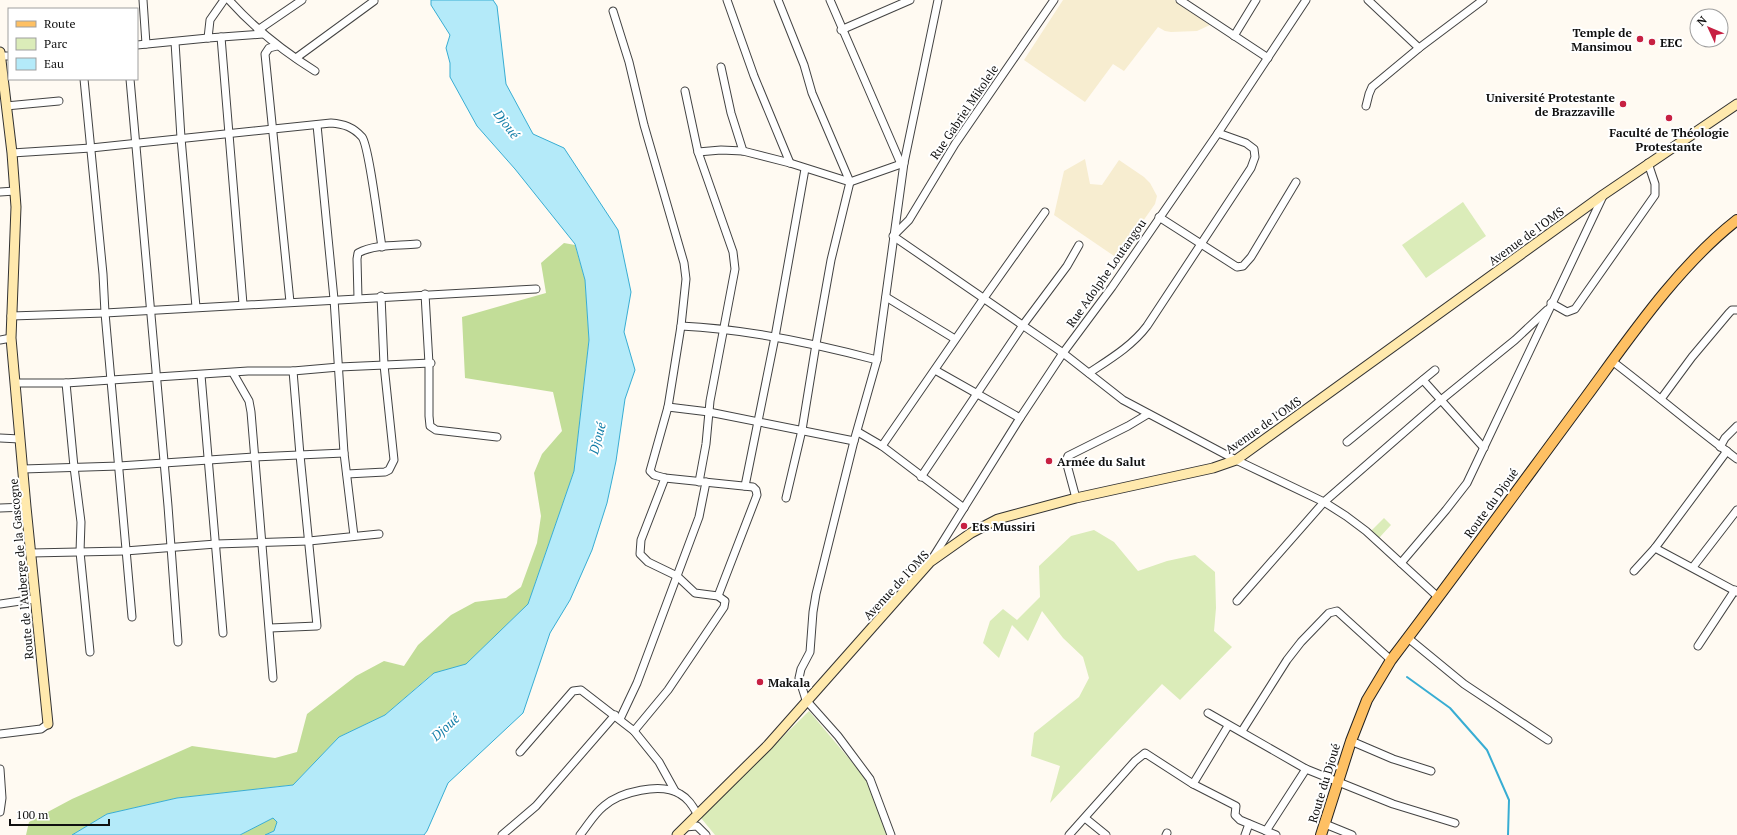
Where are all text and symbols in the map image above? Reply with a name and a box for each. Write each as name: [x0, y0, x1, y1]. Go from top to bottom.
legend: [8, 8, 138, 80]
north arrow: [1689, 8, 1729, 48]
text: N: [1694, 13, 1710, 29]
text: Route: [44, 16, 75, 31]
place label: Temple de Mansimou: [1571, 25, 1633, 54]
marker: Temple de Mansimou: [1635, 34, 1645, 44]
place label: EEC: [1660, 35, 1682, 50]
text: Parc: [44, 36, 68, 51]
marker: EEC: [1647, 37, 1657, 47]
text: Eau: [44, 56, 64, 71]
street label: Rue Gabriel Mikolele: [927, 62, 1001, 162]
place label: Université Protestante de Brazzaville: [1486, 90, 1616, 119]
marker: Université Protestante de Brazzaville: [1618, 99, 1628, 109]
water label: Djoué: [489, 105, 525, 143]
marker: Faculté de Théologie Protestante: [1664, 113, 1674, 123]
place label: Faculté de Théologie Protestante: [1609, 125, 1729, 154]
street label: Avenue de l'OMS: [1485, 204, 1567, 268]
street label: Rue Adolphe Loutangou: [1063, 216, 1149, 330]
street label: Avenue de l'OMS: [1222, 393, 1304, 457]
water label: Djoué: [584, 419, 610, 457]
place label: Armée du Salut: [1057, 454, 1146, 469]
marker: Armée du Salut: [1044, 456, 1054, 466]
street label: Route du Djoué: [1461, 465, 1521, 541]
street label: Route de l'Auberge de la Gascogne: [6, 478, 36, 660]
place label: Ets Mussiri: [972, 519, 1035, 534]
marker: Ets Mussiri: [959, 521, 969, 531]
street label: Avenue de l'OMS: [860, 547, 932, 623]
place label: Makala: [768, 675, 811, 690]
marker: Makala: [755, 677, 765, 687]
water label: Djoué: [426, 709, 464, 745]
street label: Route du Djoué: [1305, 741, 1343, 825]
scale bar: [10, 801, 109, 827]
text: 100 m: [16, 807, 49, 822]

